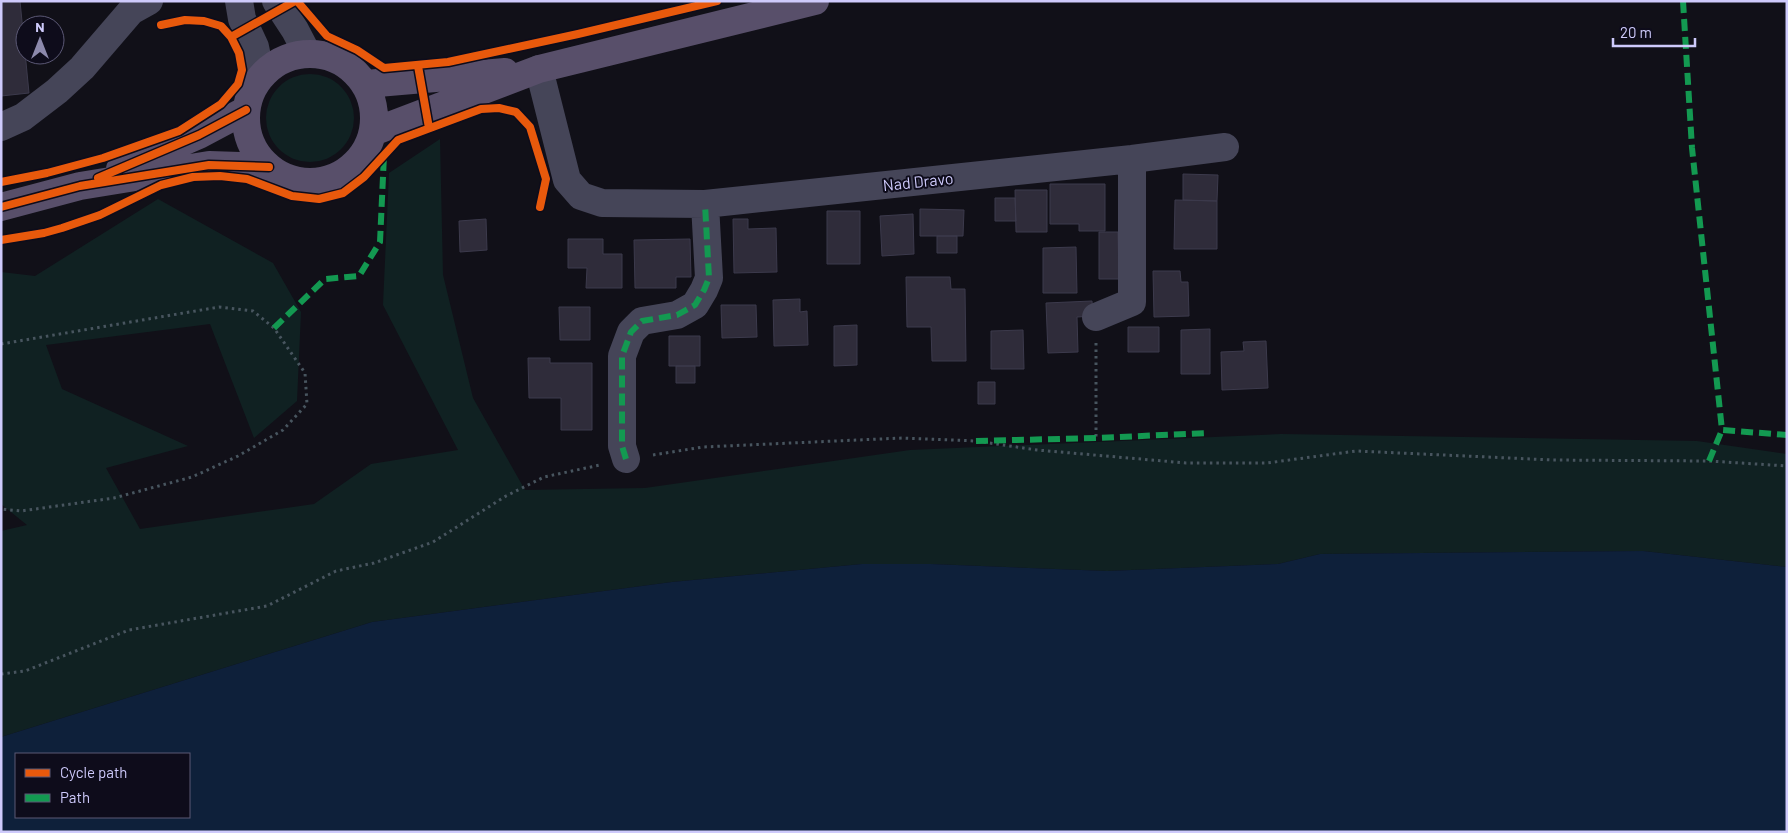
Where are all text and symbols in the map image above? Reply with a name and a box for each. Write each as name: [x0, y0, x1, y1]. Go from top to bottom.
north arrow: [15, 15, 65, 65]
scale bar: [1613, 15, 1696, 47]
text: N: [35, 18, 45, 35]
text: 20 m: [1620, 23, 1652, 41]
street label: Nad Dravo: [882, 168, 954, 194]
legend: [15, 753, 190, 818]
text: Cycle path: [60, 763, 127, 781]
text: Path: [60, 788, 90, 806]

